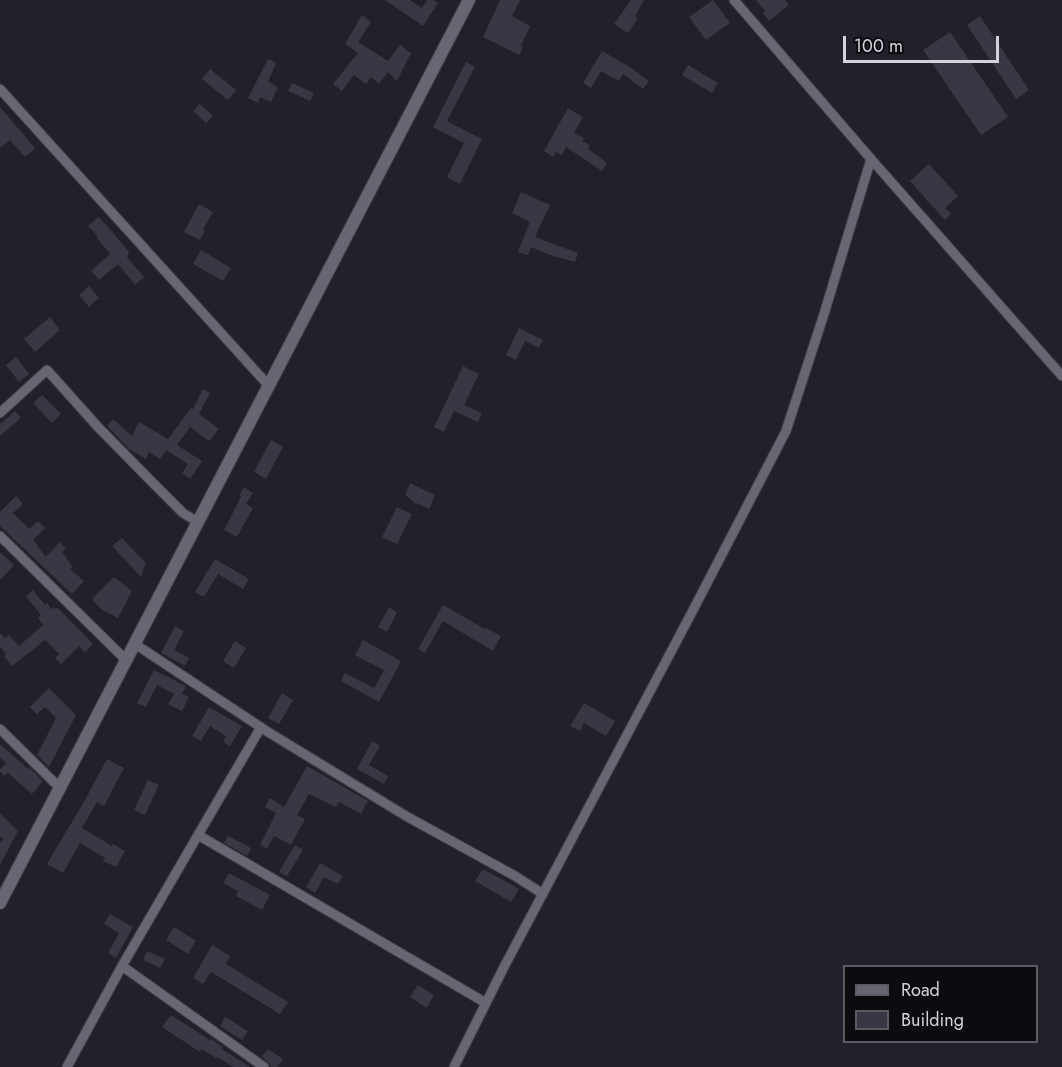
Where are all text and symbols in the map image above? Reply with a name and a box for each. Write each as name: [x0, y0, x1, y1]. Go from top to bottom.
scale bar: [846, 24, 1002, 62]
text: 100 m: [854, 33, 903, 59]
legend: [843, 965, 1038, 1043]
text: Road: [901, 977, 940, 1003]
text: Building: [901, 1007, 964, 1033]

